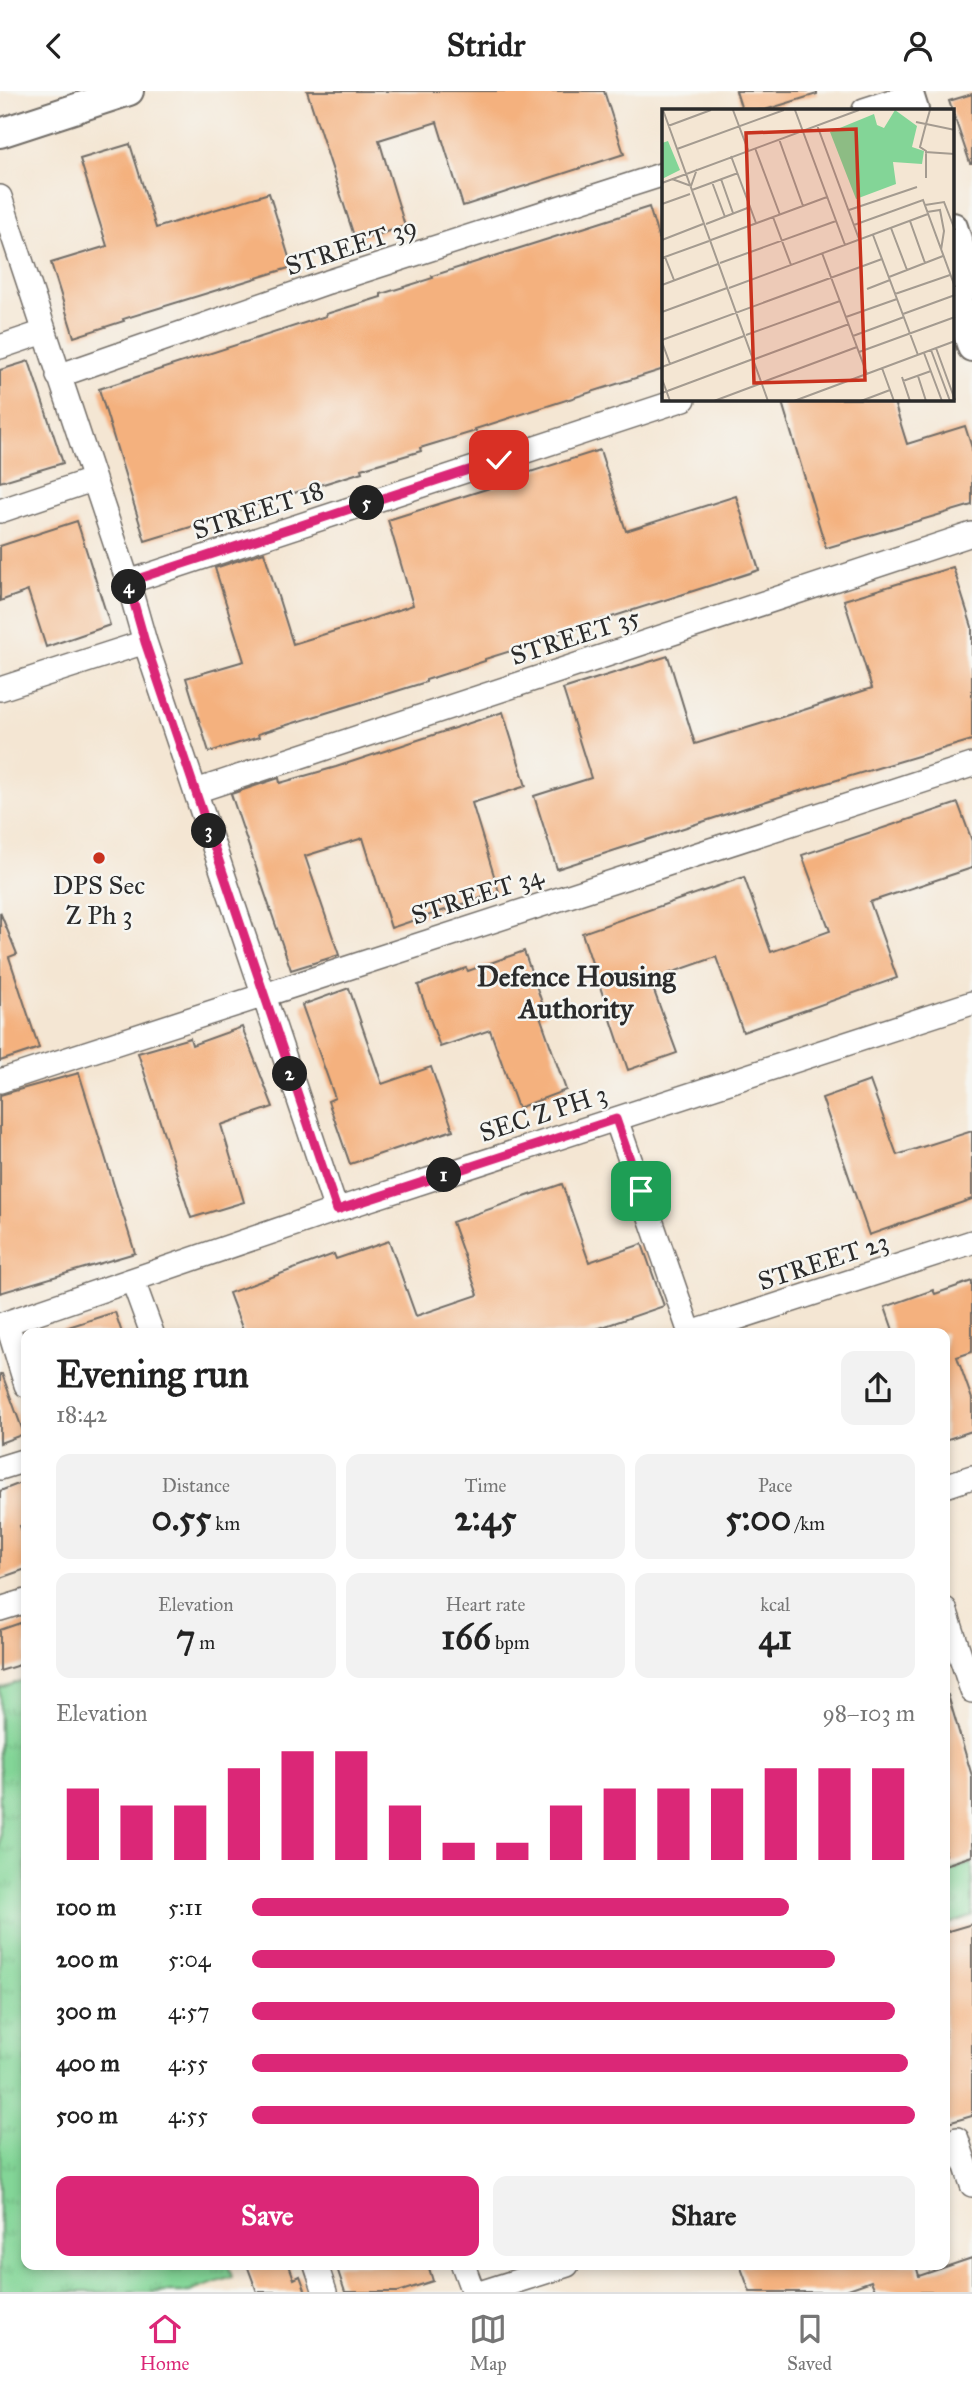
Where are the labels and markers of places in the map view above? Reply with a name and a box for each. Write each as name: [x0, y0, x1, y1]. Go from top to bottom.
pin: [469, 430, 529, 490]
pin: 5: [350, 485, 384, 521]
pin: 4: [111, 569, 146, 605]
pin: 3: [192, 813, 227, 849]
marker: DPS Sec Z Ph 3: [91, 850, 107, 866]
place label: DPS Sec Z Ph 3: [53, 869, 145, 931]
pin: 2: [272, 1056, 308, 1091]
pin: 1: [426, 1157, 462, 1193]
pin: [611, 1161, 671, 1221]

